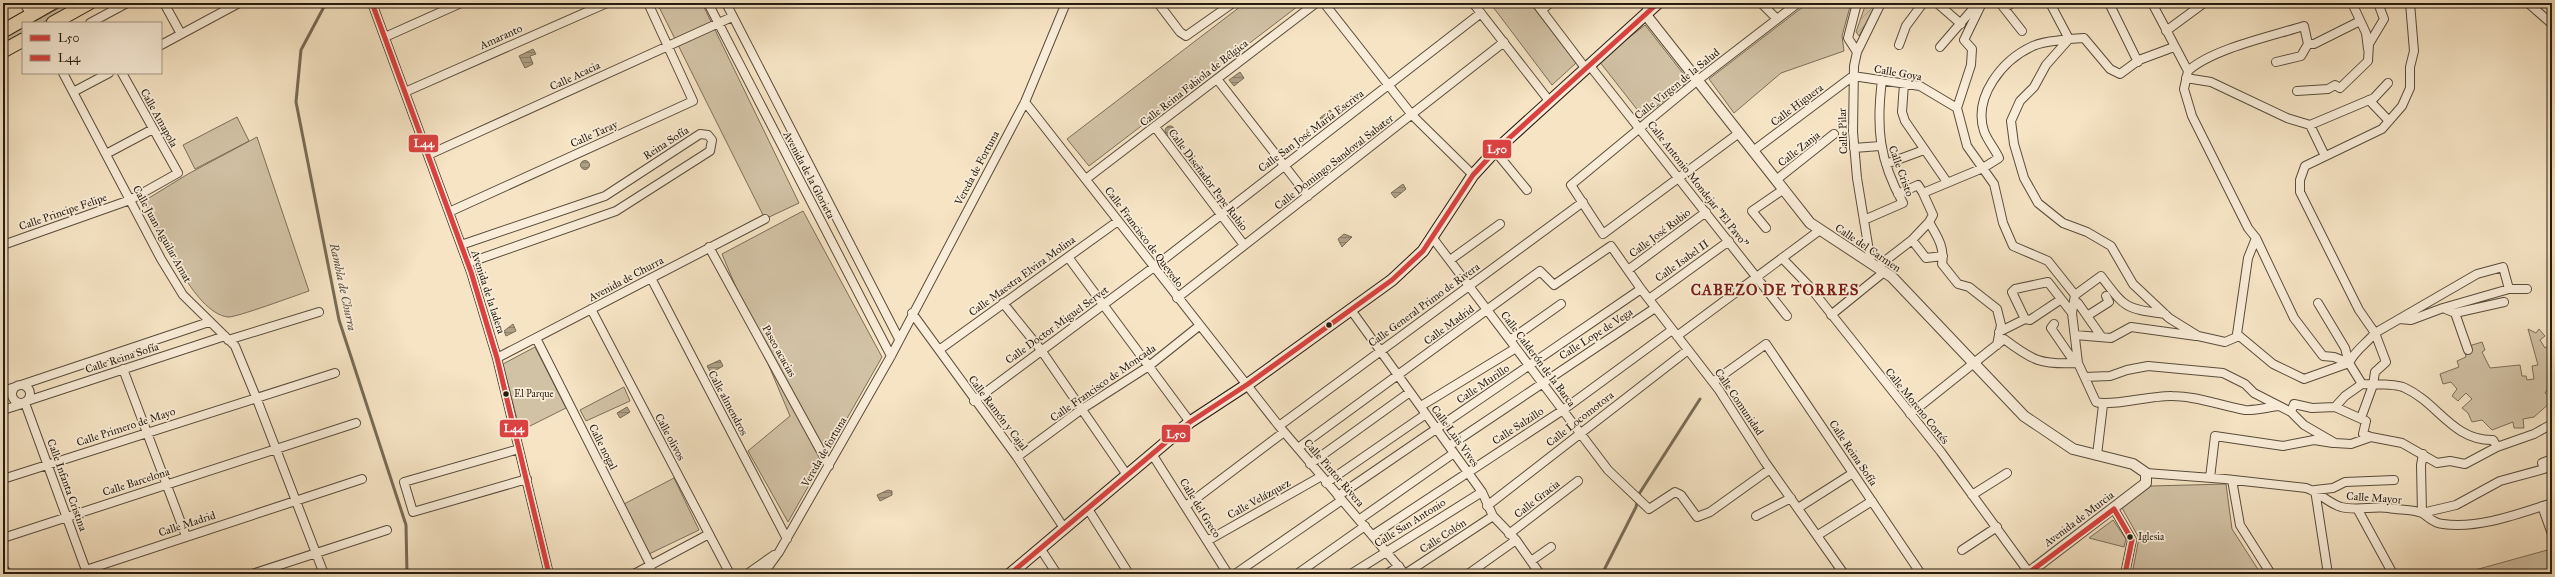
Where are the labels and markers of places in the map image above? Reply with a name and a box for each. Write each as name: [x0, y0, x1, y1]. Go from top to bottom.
unlabelled marker: [1324, 320, 1334, 330]
place label: El Parque: [514, 388, 554, 401]
marker: El Parque: [501, 389, 511, 399]
place label: Iglesia: [2138, 531, 2165, 543]
marker: Iglesia: [2125, 532, 2135, 542]

